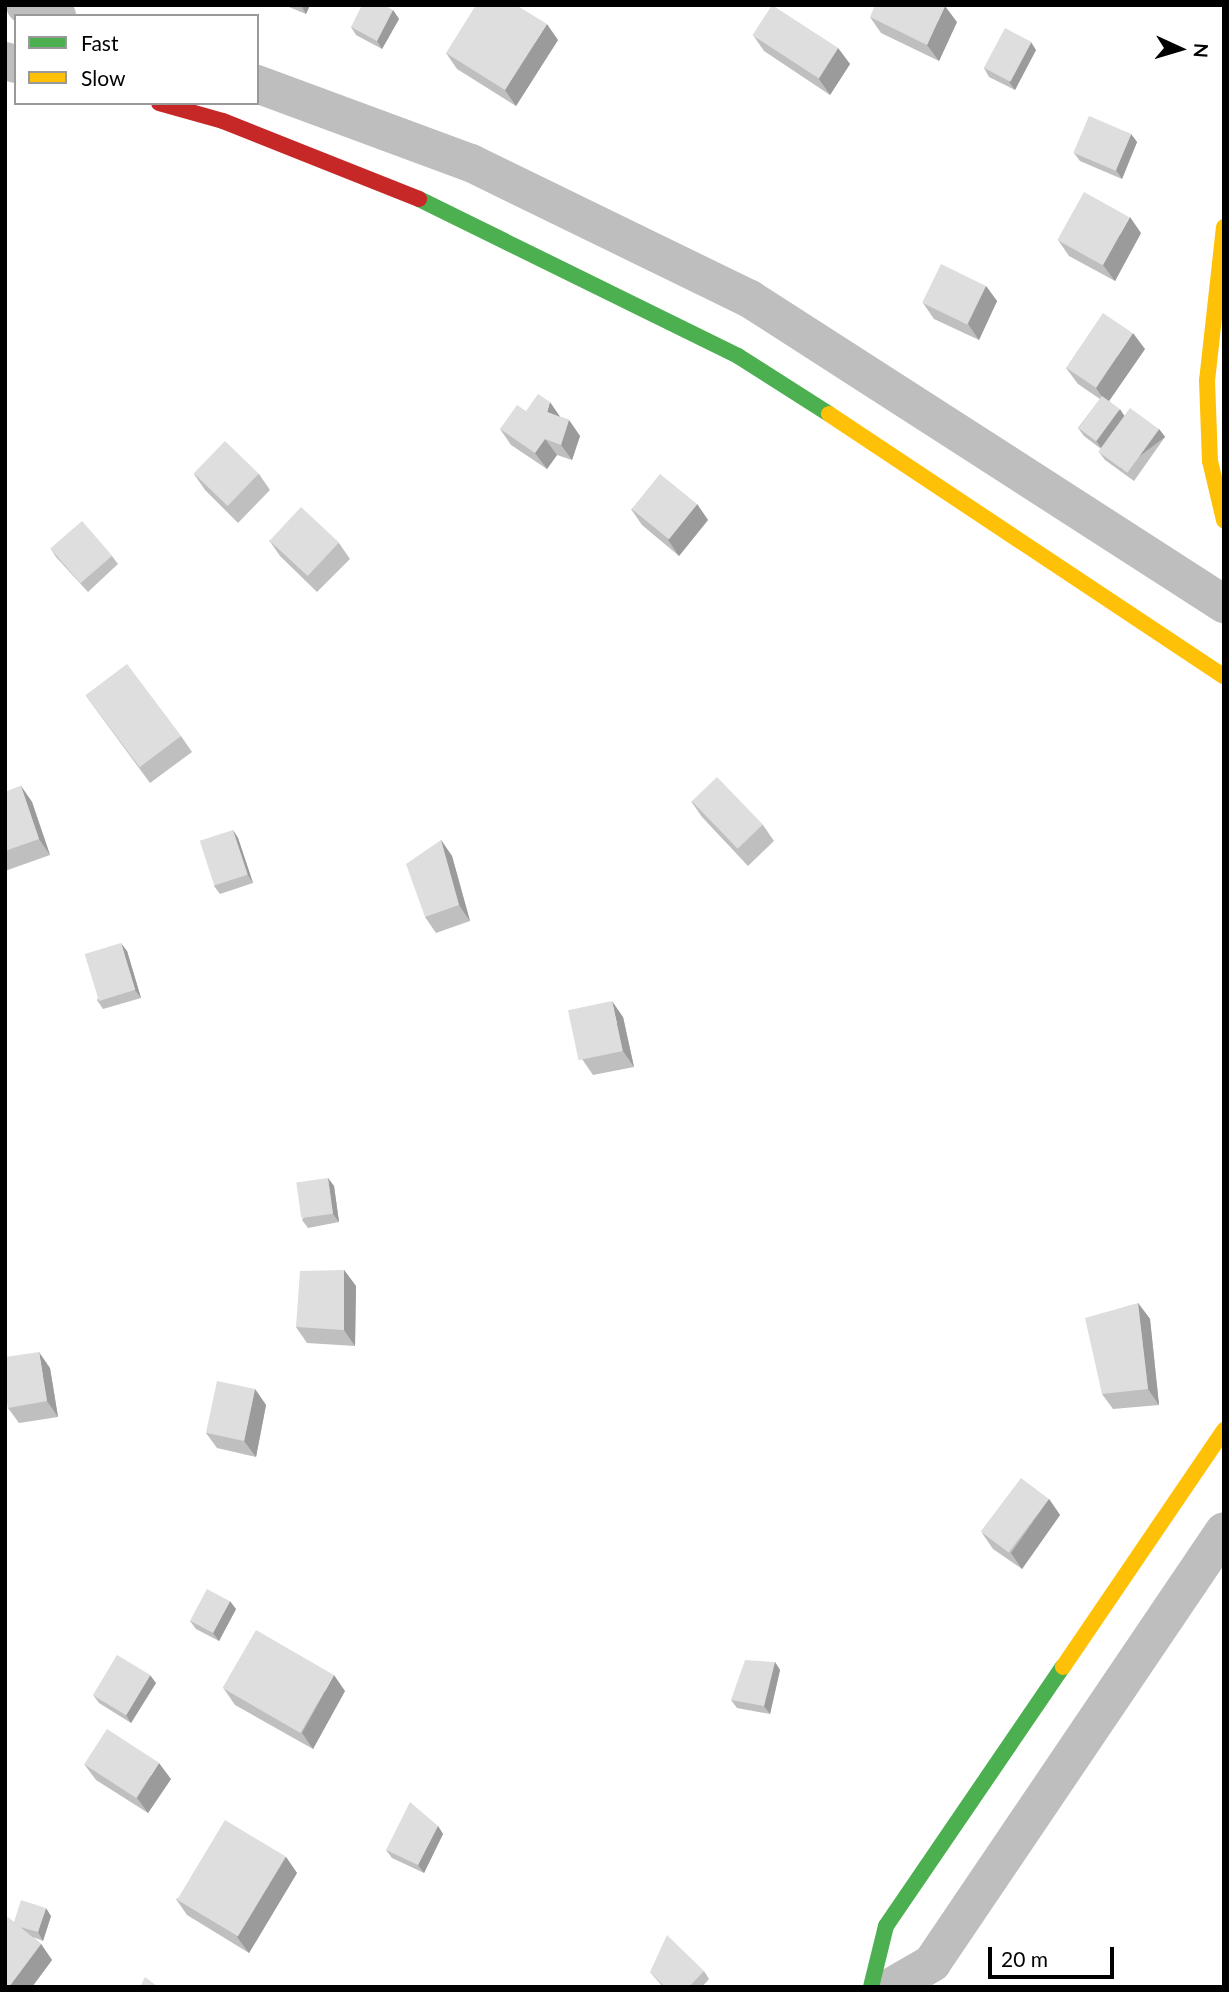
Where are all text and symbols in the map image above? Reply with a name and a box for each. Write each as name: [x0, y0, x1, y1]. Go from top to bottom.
legend: [14, 14, 259, 105]
north arrow: [1145, 14, 1215, 84]
text: Fast: [81, 30, 118, 55]
text: N: [1189, 42, 1213, 59]
text: Slow: [81, 65, 125, 90]
scale bar: [991, 1932, 1117, 1976]
text: 20 m: [1001, 1946, 1048, 1971]

